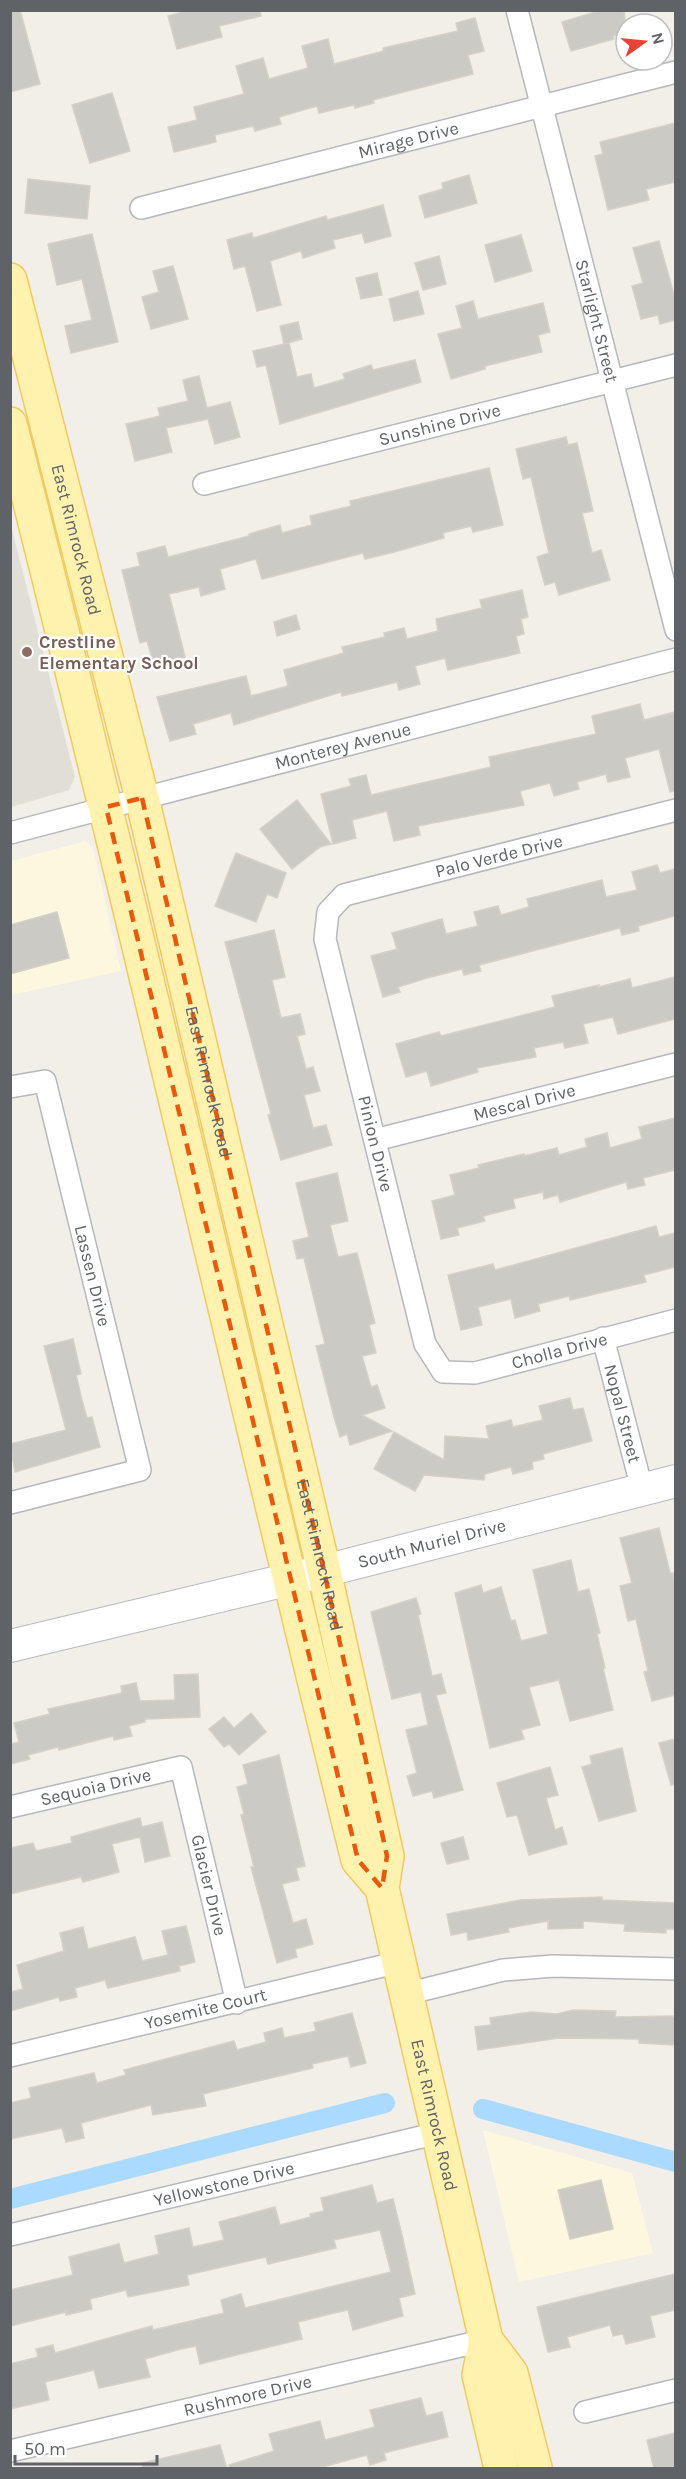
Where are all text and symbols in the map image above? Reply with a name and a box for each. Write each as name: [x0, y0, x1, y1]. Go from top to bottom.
north arrow: [614, 12, 674, 72]
text: N: [647, 30, 669, 46]
street label: Mirage Drive: [356, 117, 461, 163]
street label: Starlight Street: [570, 257, 623, 385]
street label: Sunshine Drive: [376, 399, 503, 451]
street label: East Rimrock Road: [46, 462, 106, 618]
place label: Crestline Elementary School: [39, 631, 199, 674]
marker: Crestline Elementary School: [20, 645, 34, 659]
street label: Monterey Avenue: [272, 718, 413, 774]
street label: Palo Verde Drive: [433, 830, 565, 882]
street label: East Rimrock Road: [180, 1004, 237, 1160]
street label: Mescal Drive: [471, 1079, 578, 1126]
street label: Pinion Drive: [353, 1093, 398, 1194]
street label: Lassen Drive: [70, 1223, 116, 1329]
street label: Cholla Drive: [509, 1328, 610, 1374]
street label: Nopal Street: [599, 1362, 646, 1466]
street label: East Rimrock Road: [292, 1477, 348, 1633]
street label: South Muriel Drive: [355, 1514, 508, 1573]
street label: Sequoia Drive: [38, 1763, 153, 1811]
street label: Glacier Drive: [186, 1832, 232, 1938]
street label: Yosemite Court: [142, 1983, 269, 2034]
street label: East Rimrock Road: [406, 2037, 462, 2193]
street label: Yellowstone Drive: [152, 2157, 296, 2211]
street label: Rushmore Drive: [181, 2370, 314, 2421]
scale bar: [15, 2428, 158, 2466]
text: 50 m: [24, 2438, 66, 2460]

